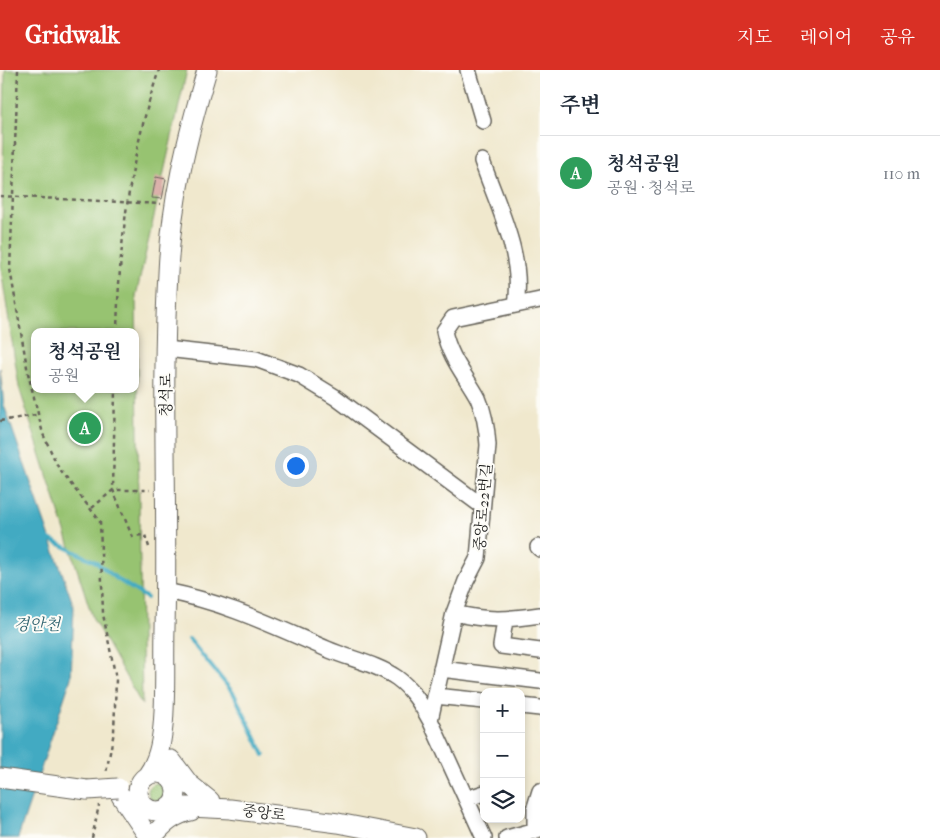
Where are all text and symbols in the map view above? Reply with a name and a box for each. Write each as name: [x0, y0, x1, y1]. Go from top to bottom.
text: Gridwalk: [25, 21, 120, 49]
text: 지도: [737, 27, 772, 48]
text: 레이어: [800, 27, 852, 48]
text: 공유: [880, 27, 915, 48]
text: 주변: [560, 93, 601, 117]
text: 청석공원: [607, 153, 680, 175]
text: A: [571, 164, 581, 183]
text: 110 m: [883, 164, 920, 183]
text: 공원 · 청석로: [607, 178, 694, 197]
popup: [31, 328, 139, 393]
text: 청석공원: [48, 341, 122, 363]
text: 공원: [48, 366, 79, 385]
street label: 청석로: [157, 373, 175, 417]
pin: A: [69, 409, 101, 447]
your location: [283, 453, 309, 479]
street label: 중앙로22번길: [470, 462, 496, 552]
water label: 경안천: [14, 615, 62, 634]
map controls: [480, 688, 525, 823]
button: +: [480, 688, 525, 733]
button: −: [480, 733, 525, 778]
button: layers: [480, 778, 525, 823]
street label: 중앙로: [241, 801, 287, 825]

